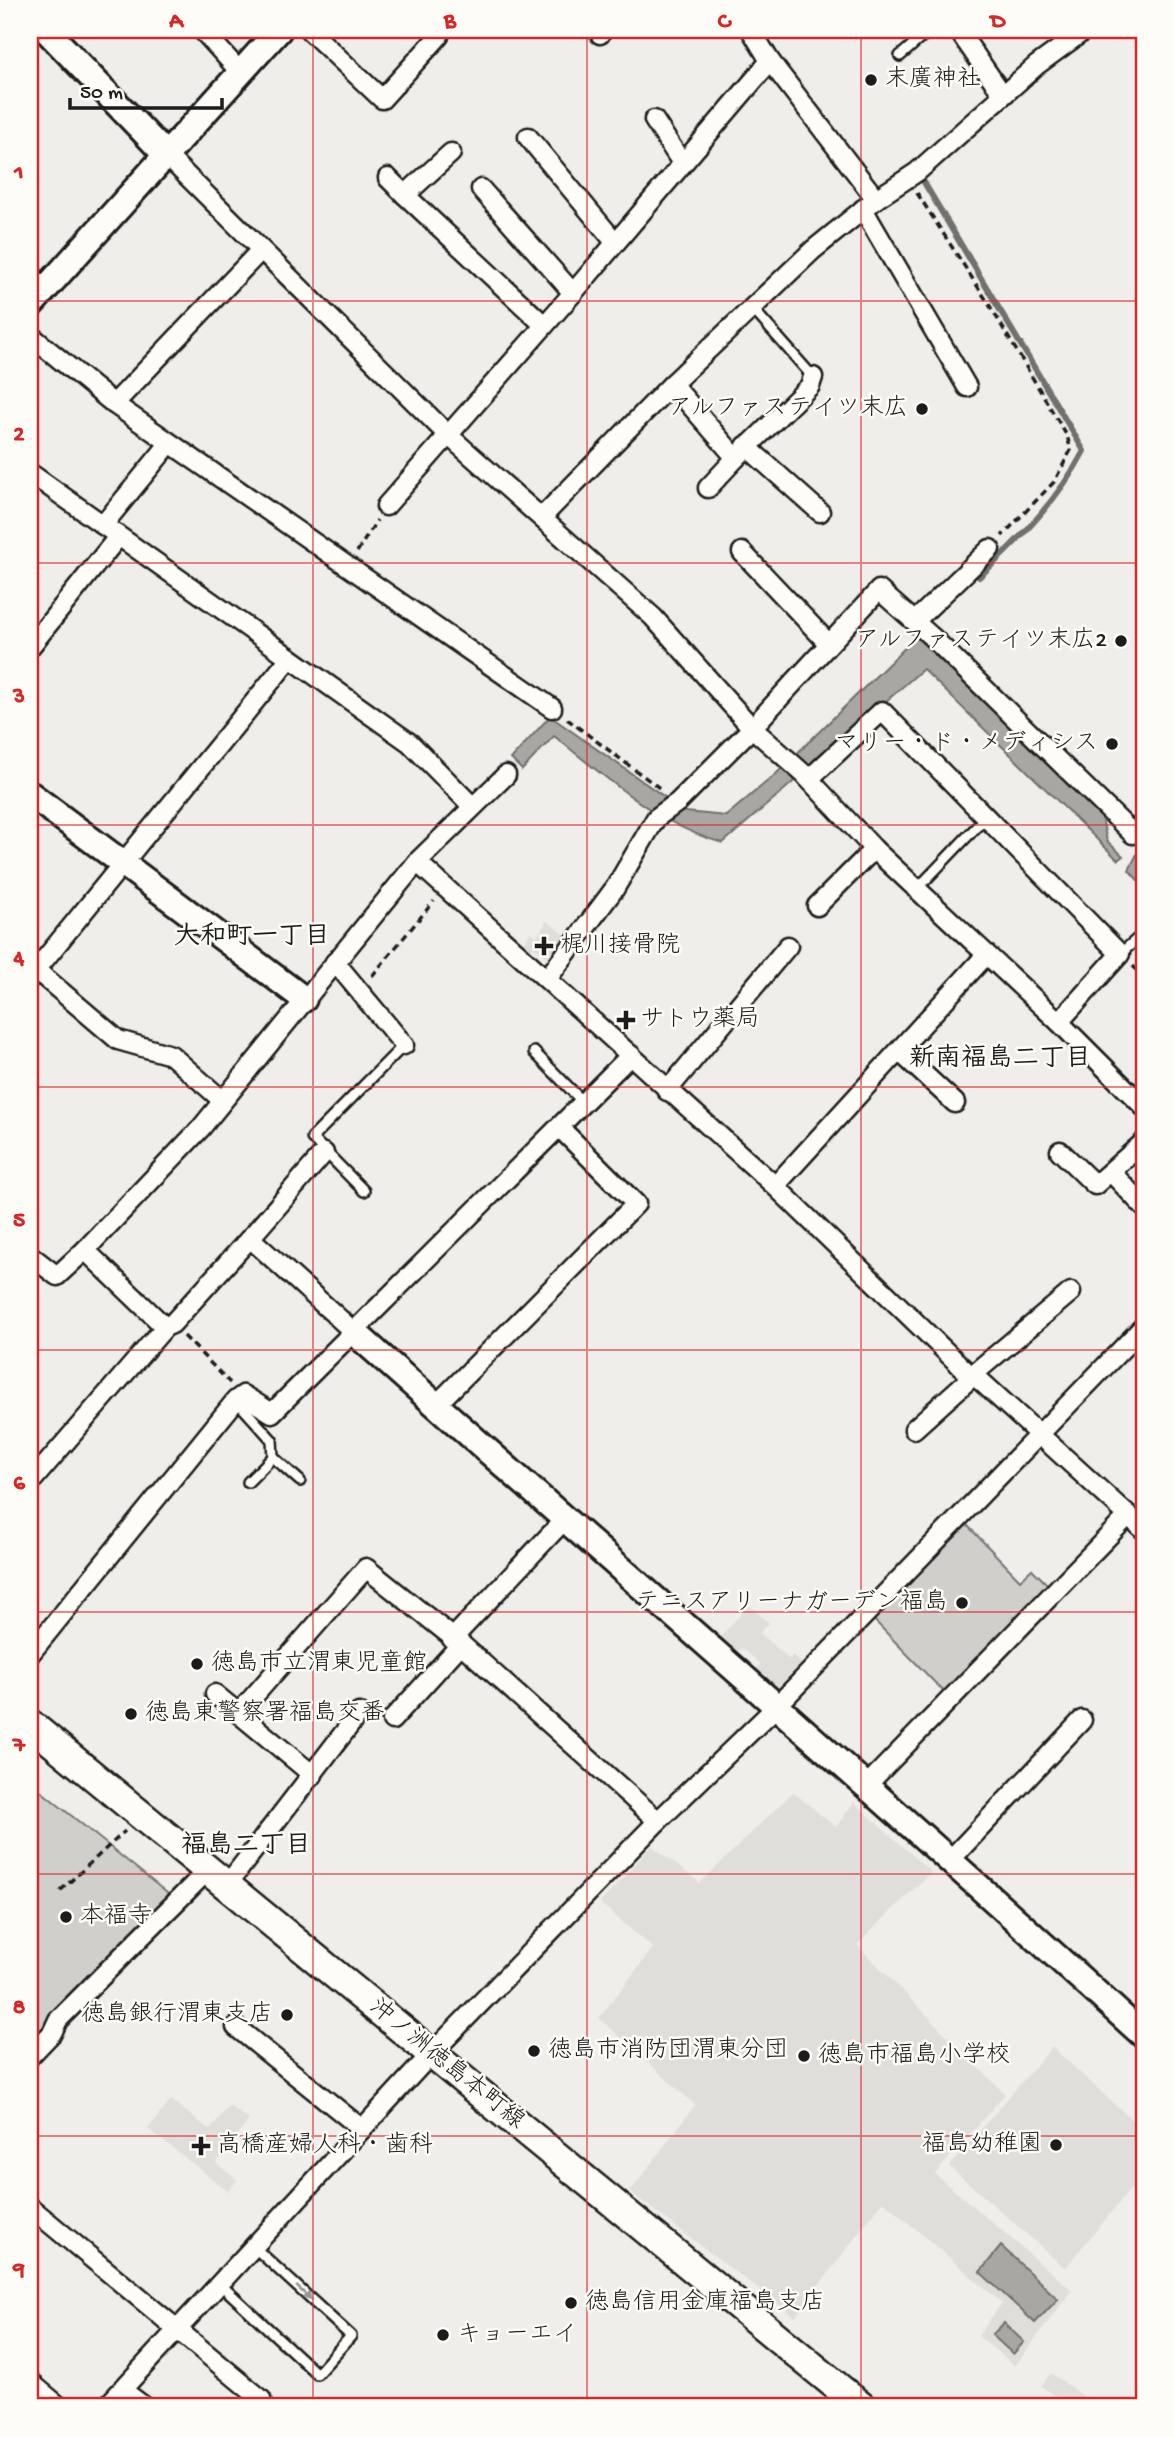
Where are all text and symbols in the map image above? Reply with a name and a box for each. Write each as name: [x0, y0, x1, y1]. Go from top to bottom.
text: A: [168, 9, 184, 36]
text: B: [443, 9, 457, 36]
text: C: [718, 9, 733, 36]
text: D: [989, 9, 1007, 36]
place label: 末廣神社: [885, 65, 981, 95]
scale bar: [70, 66, 222, 110]
marker: 末廣神社: [863, 72, 879, 88]
text: 50 m: [80, 82, 123, 107]
text: 1: [13, 160, 24, 187]
place label: アルファステイツ末広: [668, 394, 908, 424]
marker: アルファステイツ末広: [914, 401, 930, 417]
text: 2: [13, 422, 25, 449]
place label: アルファステイツ末広2: [855, 626, 1107, 656]
marker: アルファステイツ末広2: [1113, 633, 1129, 649]
text: 3: [12, 684, 25, 711]
place label: マリー・ド・メディシス: [834, 730, 1098, 759]
marker: マリー・ド・メディシス: [1104, 736, 1120, 752]
district label: 大和町一丁目: [174, 921, 330, 954]
place label: 梶川接骨院: [560, 932, 680, 961]
marker: 梶川接骨院: [534, 936, 554, 956]
text: 4: [13, 946, 25, 973]
place label: サトウ薬局: [640, 1005, 760, 1035]
marker: サトウ薬局: [618, 1012, 634, 1028]
district label: 新南福島二丁目: [909, 1043, 1091, 1076]
text: 5: [13, 1208, 25, 1235]
text: 6: [13, 1471, 26, 1498]
place label: テニスアリーナガーデン福島: [636, 1588, 948, 1618]
marker: テニスアリーナガーデン福島: [954, 1595, 970, 1611]
place label: 徳島市立渭東児童館: [211, 1649, 427, 1679]
marker: 徳島市立渭東児童館: [189, 1656, 205, 1672]
place label: 徳島東警察署福島交番: [145, 1699, 385, 1729]
marker: 徳島東警察署福島交番: [123, 1706, 139, 1722]
text: 7: [12, 1733, 26, 1760]
district label: 福島二丁目: [181, 1830, 311, 1863]
place label: 本福寺: [80, 1902, 152, 1932]
marker: 本福寺: [58, 1909, 74, 1925]
street label: 沖ノ洲徳島本町線: [362, 1993, 530, 2137]
text: 8: [13, 1995, 26, 2022]
place label: 徳島銀行渭東支店: [81, 2000, 273, 2030]
marker: 徳島銀行渭東支店: [279, 2007, 295, 2023]
place label: 徳島市消防団渭東分団: [548, 2036, 788, 2066]
place label: 徳島市福島小学校: [818, 2041, 1010, 2071]
marker: 徳島市消防団渭東分団: [526, 2043, 542, 2059]
marker: 徳島市福島小学校: [796, 2048, 812, 2064]
place label: 福島幼稚園: [922, 2130, 1042, 2160]
place label: 高橋産婦人科・歯科: [217, 2131, 433, 2161]
marker: 高橋産婦人科・歯科: [191, 2136, 211, 2156]
marker: 福島幼稚園: [1048, 2137, 1064, 2153]
text: 9: [12, 2257, 25, 2284]
one-way arrow: [295, 2285, 313, 2301]
place label: 徳島信用金庫福島支店: [585, 2288, 825, 2318]
marker: 徳島信用金庫福島支店: [563, 2295, 579, 2311]
place label: キョーエイ: [457, 2321, 577, 2350]
marker: キョーエイ: [435, 2327, 451, 2343]

